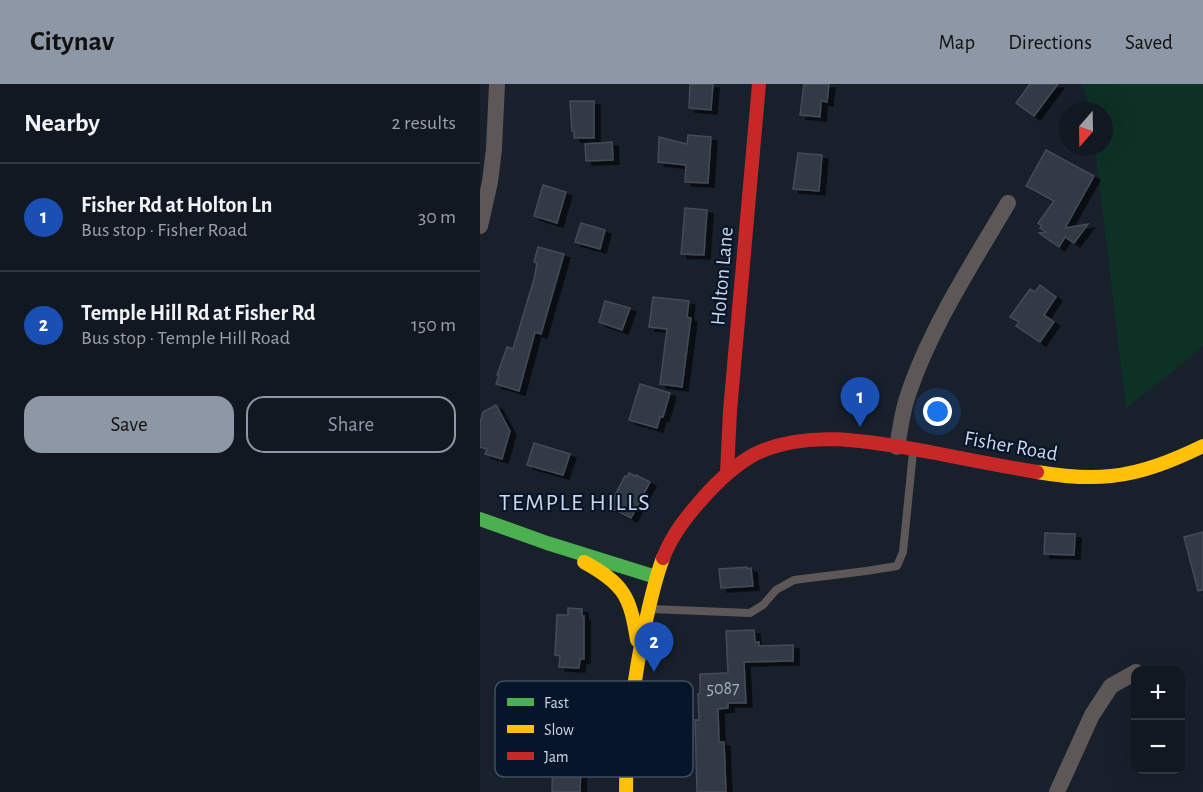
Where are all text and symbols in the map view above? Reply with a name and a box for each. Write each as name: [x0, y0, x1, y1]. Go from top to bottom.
text: Citynav: [30, 28, 114, 56]
text: Map: [939, 32, 975, 53]
text: Directions: [1008, 32, 1092, 53]
text: Saved: [1125, 32, 1173, 53]
north arrow: [1059, 102, 1113, 156]
text: Nearby: [24, 110, 100, 136]
text: 2 results: [392, 113, 456, 133]
text: Fisher Rd at Holton Ln: [81, 194, 272, 216]
text: 1: [40, 207, 47, 227]
text: 30 m: [418, 207, 456, 227]
text: Bus stop · Fisher Road: [81, 220, 247, 240]
street label: Holton Lane: [707, 226, 737, 326]
text: Temple Hill Rd at Fisher Rd: [81, 302, 315, 324]
text: 2: [39, 315, 48, 335]
text: 150 m: [411, 315, 456, 335]
text: Bus stop · Temple Hill Road: [81, 328, 290, 348]
pin: 1: [840, 378, 880, 427]
button: Save: [24, 396, 234, 453]
button: Share: [246, 396, 456, 453]
your location: [923, 397, 952, 426]
street label: Fisher Road: [963, 427, 1060, 465]
district label: TEMPLE HILLS: [499, 491, 651, 515]
pin: 2: [634, 622, 674, 672]
map controls: [1131, 666, 1185, 774]
button: +: [1131, 666, 1185, 720]
house number: 5087: [706, 680, 740, 698]
legend: [495, 681, 693, 777]
text: Fast: [544, 695, 569, 711]
button: −: [1131, 720, 1185, 774]
text: Slow: [544, 722, 574, 738]
text: Jam: [544, 749, 569, 765]

